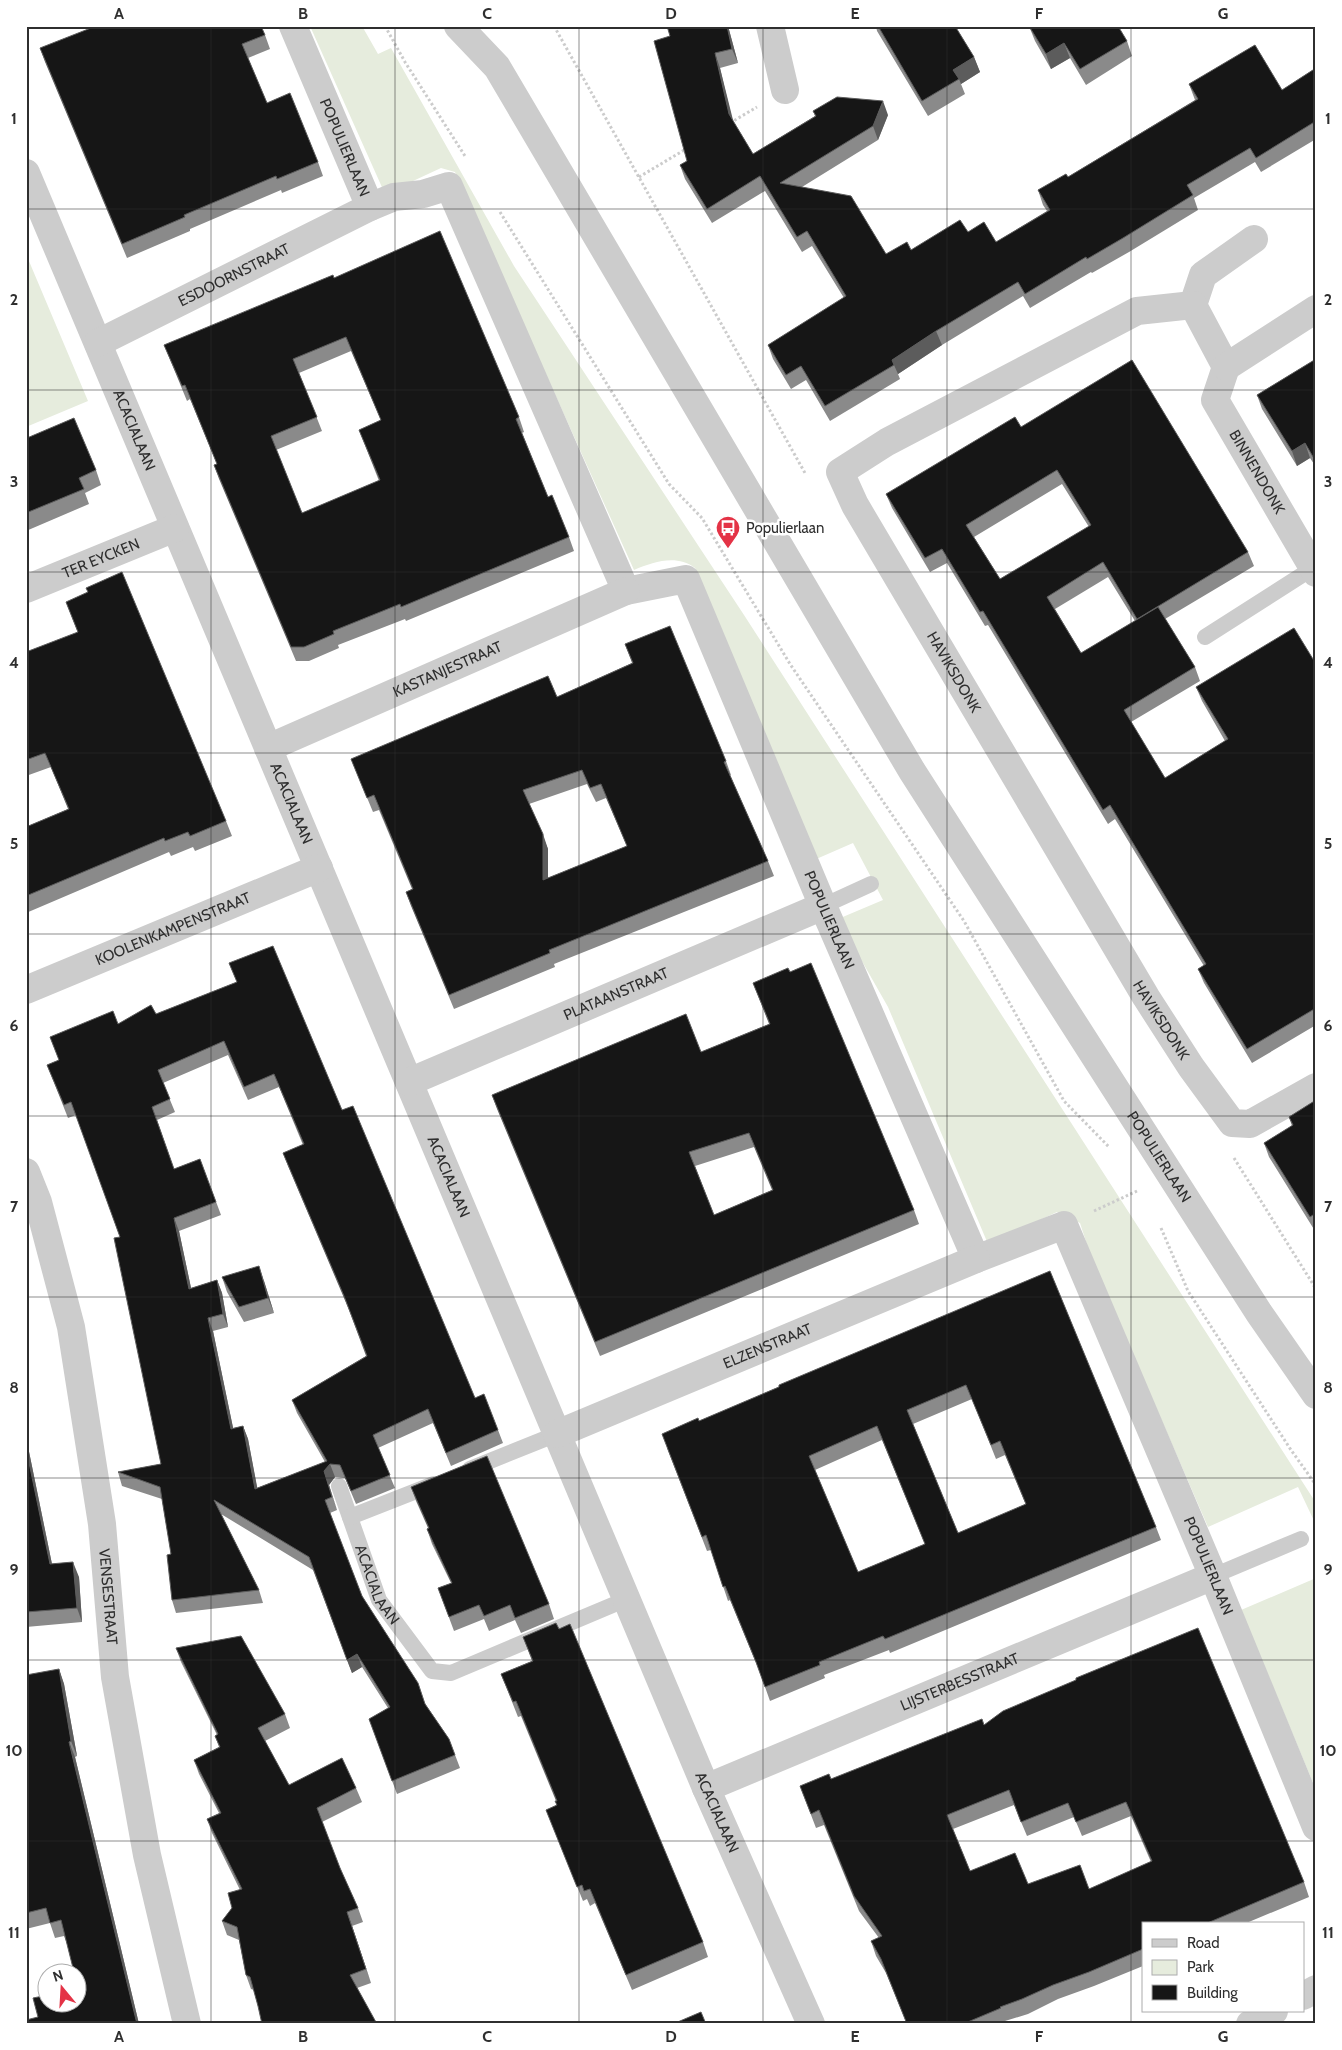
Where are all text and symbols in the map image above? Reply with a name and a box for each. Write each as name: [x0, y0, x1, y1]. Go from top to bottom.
text: A: [114, 4, 124, 23]
text: B: [298, 4, 308, 23]
text: C: [482, 4, 492, 23]
text: D: [665, 4, 677, 23]
text: E: [850, 4, 860, 23]
text: F: [1035, 4, 1044, 23]
text: G: [1218, 4, 1228, 23]
street label: POPULIERLAAN: [316, 96, 373, 199]
text: 1: [11, 109, 17, 128]
text: 1: [1325, 109, 1331, 128]
street label: ESDOORNSTRAAT: [175, 240, 293, 310]
text: 2: [10, 290, 18, 309]
text: 2: [1324, 290, 1332, 309]
street label: ACACIALAAN: [109, 387, 159, 473]
street label: BINNENDONK: [1225, 427, 1289, 518]
text: 3: [10, 472, 18, 491]
text: 3: [1324, 472, 1332, 491]
bus stop icon: Populierlaan: [715, 515, 741, 549]
place label: Populierlaan: [746, 519, 824, 537]
street label: TER EYCKEN: [60, 534, 142, 582]
street label: HAVIKSDONK: [923, 628, 985, 716]
street label: KASTANJESTRAAT: [390, 638, 505, 701]
text: 4: [9, 653, 19, 672]
text: 4: [1323, 653, 1333, 672]
street label: ACACIALAAN: [266, 760, 316, 847]
text: 5: [10, 834, 18, 853]
text: 5: [1324, 834, 1332, 853]
street label: POPULIERLAAN: [800, 868, 858, 972]
street label: KOOLENKAMPENSTRAAT: [93, 889, 253, 969]
street label: PLATAANSTRAAT: [561, 964, 671, 1024]
street label: HAVIKSDONK: [1129, 977, 1193, 1064]
text: 6: [10, 1016, 19, 1035]
text: 6: [1324, 1016, 1333, 1035]
street label: POPULIERLAAN: [1123, 1108, 1195, 1206]
street label: ACACIALAAN: [424, 1133, 474, 1220]
text: 7: [10, 1197, 19, 1216]
text: 7: [1324, 1197, 1333, 1216]
street label: ELZENSTRAAT: [720, 1320, 814, 1373]
text: 8: [9, 1378, 19, 1397]
text: 8: [1323, 1378, 1333, 1397]
street label: POPULIERLAAN: [1180, 1514, 1237, 1618]
street label: ACACIALAAN: [351, 1542, 403, 1628]
street label: VENSESTRAAT: [95, 1548, 121, 1646]
text: 9: [10, 1560, 19, 1579]
text: 9: [1324, 1560, 1333, 1579]
street label: LIJSTERBESSTRAAT: [898, 1649, 1022, 1715]
text: 10: [5, 1741, 23, 1760]
text: 10: [1319, 1741, 1337, 1760]
street label: ACACIALAAN: [691, 1769, 743, 1855]
legend: [1142, 1922, 1304, 2012]
text: 11: [8, 1923, 20, 1942]
text: 11: [1322, 1923, 1334, 1942]
text: Road: [1187, 1934, 1220, 1952]
text: Park: [1187, 1958, 1214, 1976]
north arrow: [38, 1962, 88, 2012]
text: N: [50, 1966, 65, 1986]
text: Building: [1187, 1984, 1238, 2002]
text: A: [114, 2027, 124, 2046]
text: B: [298, 2027, 308, 2046]
text: C: [482, 2027, 492, 2046]
text: D: [665, 2027, 677, 2046]
text: E: [850, 2027, 860, 2046]
text: F: [1035, 2027, 1044, 2046]
text: G: [1218, 2027, 1228, 2046]

